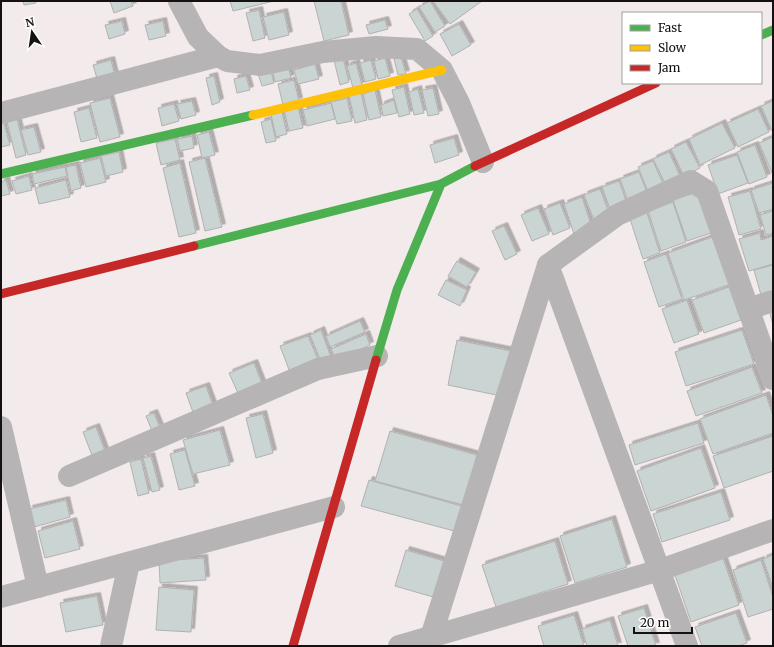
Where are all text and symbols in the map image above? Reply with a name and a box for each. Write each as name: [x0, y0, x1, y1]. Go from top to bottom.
north arrow: [12, 12, 52, 52]
legend: [622, 12, 762, 84]
text: N: [24, 14, 36, 30]
text: Fast: [658, 20, 682, 35]
text: Slow: [658, 40, 687, 55]
text: Jam: [657, 60, 681, 75]
scale bar: [634, 609, 692, 635]
text: 20 m: [640, 615, 669, 630]

